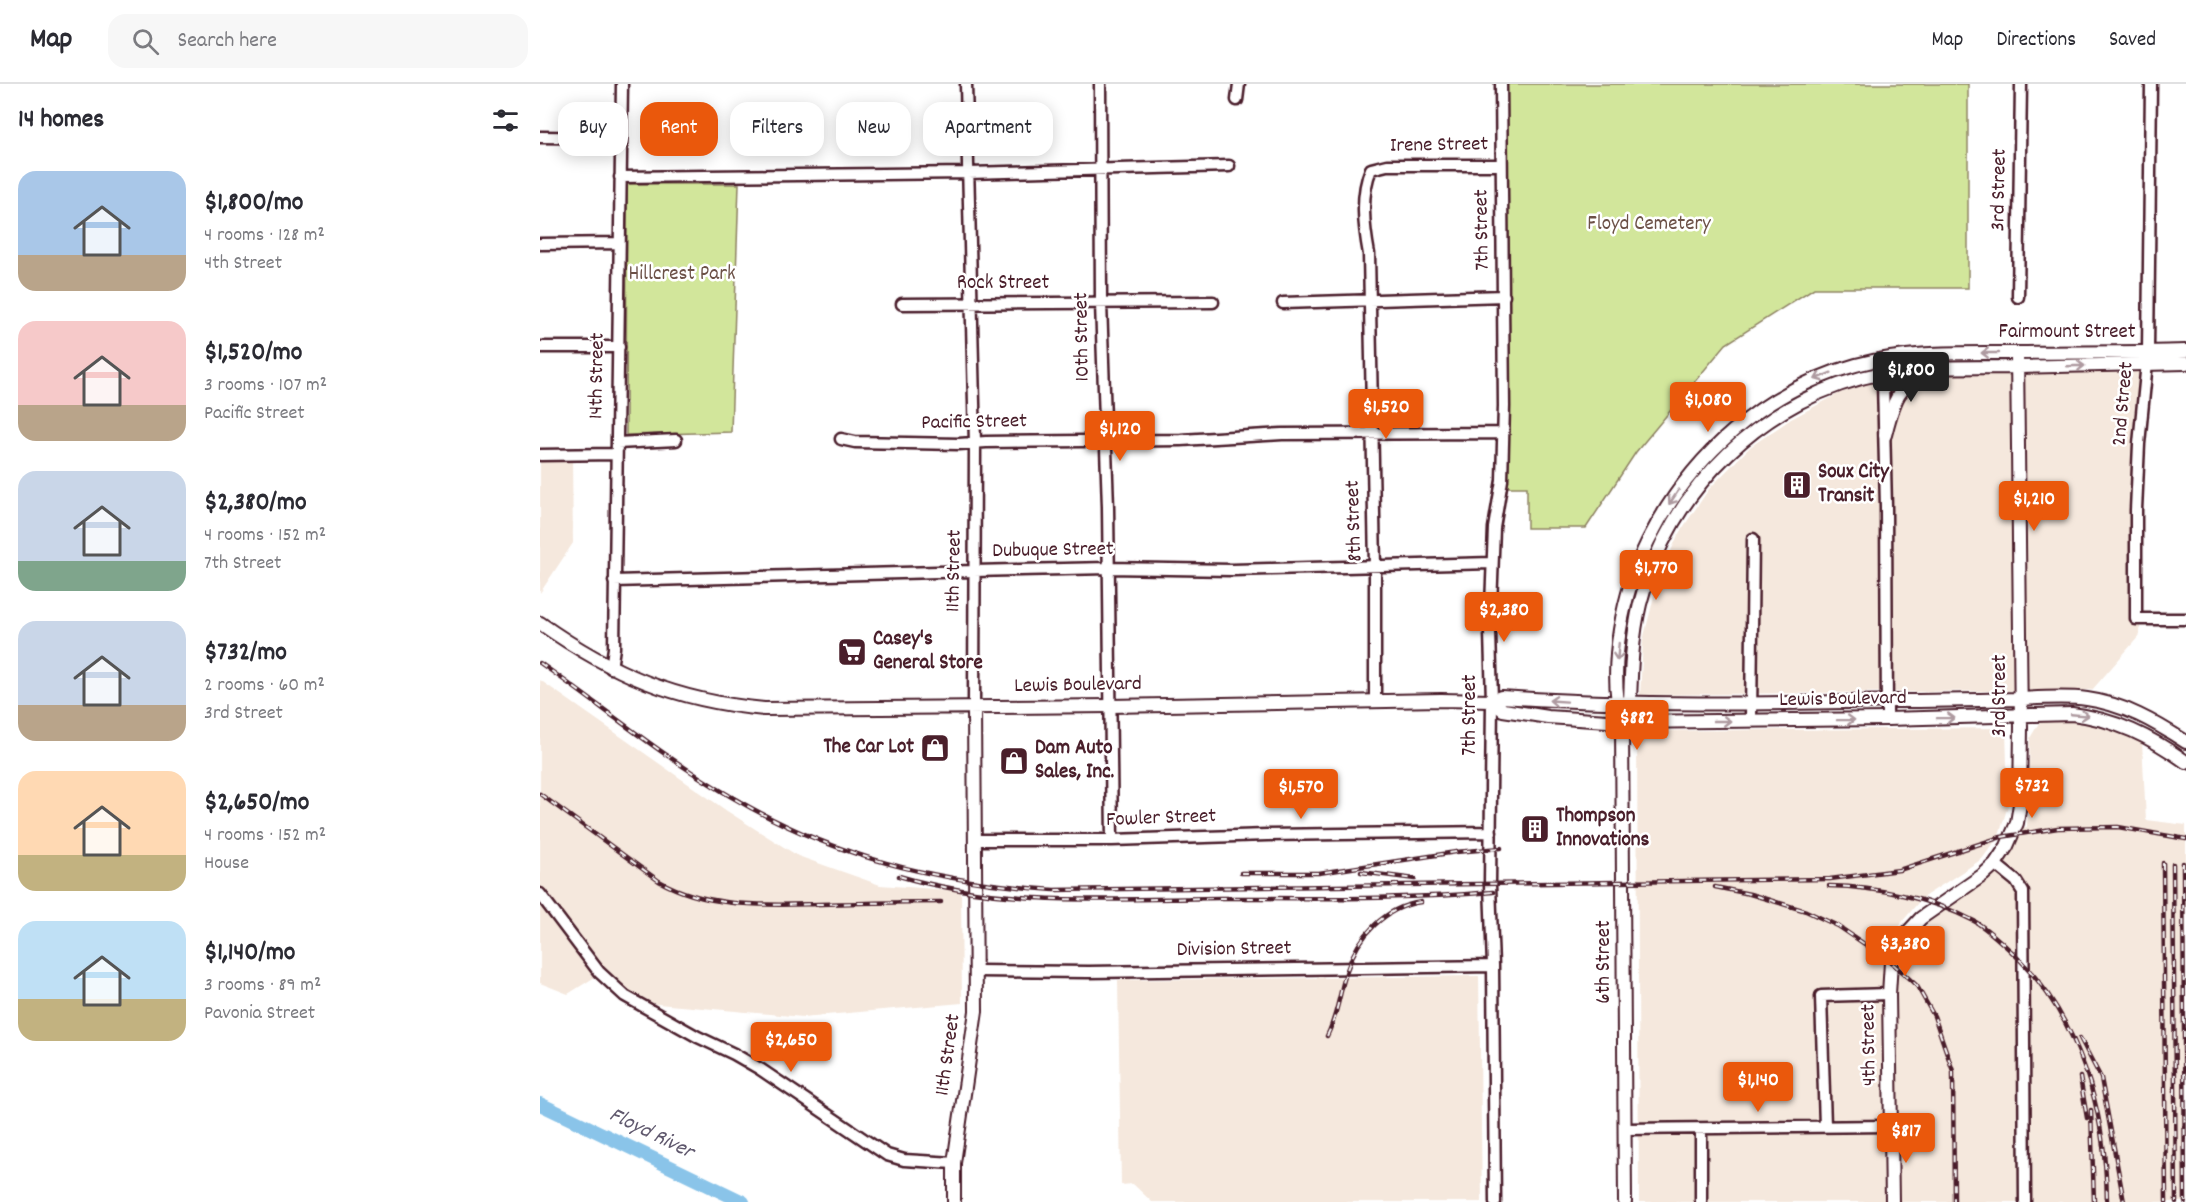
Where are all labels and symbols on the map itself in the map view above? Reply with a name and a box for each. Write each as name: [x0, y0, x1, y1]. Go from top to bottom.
street label: Irene Street: [1390, 130, 1489, 162]
street label: 3rd Street: [1984, 148, 2016, 232]
street label: 7th Street: [1467, 189, 1499, 271]
park label: Floyd Cemetery: [1587, 210, 1711, 240]
park label: Hillcrest Park: [628, 260, 736, 290]
street label: Rock Street: [957, 269, 1049, 299]
street label: 10th Street: [1067, 292, 1099, 382]
street label: Fairmount Street: [1999, 318, 2136, 348]
street label: 14th Street: [582, 332, 614, 420]
one-way arrow: [1980, 347, 2000, 359]
pin: $1,800: [1862, 352, 1960, 403]
one-way arrow: [2065, 360, 2085, 372]
street label: 2nd Street: [2105, 360, 2143, 447]
one-way arrow: [1815, 372, 1833, 383]
pin: $1,080: [1659, 382, 1757, 433]
pin: $1,520: [1337, 389, 1435, 440]
street label: Pacific Street: [921, 407, 1027, 439]
pin: $1,120: [1071, 411, 1169, 462]
place label: Soux City Transit: [1818, 458, 1890, 512]
building icon: Soux City Transit: [1781, 469, 1813, 501]
street label: 8th Street: [1339, 479, 1371, 562]
pin: $1,210: [1985, 481, 2083, 532]
one-way arrow: [1668, 488, 1680, 505]
street label: 11th Street: [939, 529, 971, 612]
street label: Dubuque Street: [992, 535, 1114, 567]
pin: $1,770: [1607, 550, 1705, 601]
pin: $2,380: [1455, 592, 1553, 643]
place label: Casey's General Store: [873, 625, 983, 679]
supermarket icon: Casey's General Store: [836, 636, 868, 668]
one-way arrow: [1612, 642, 1623, 662]
street label: 3rd Street: [1986, 654, 2016, 737]
street label: Lewis Boulevard: [1014, 670, 1142, 702]
street label: 7th Street: [1456, 674, 1486, 756]
street label: Lewis Boulevard: [1779, 684, 1907, 716]
one-way arrow: [1549, 695, 1569, 706]
pin: $882: [1601, 700, 1673, 751]
one-way arrow: [2069, 710, 2089, 721]
one-way arrow: [1935, 712, 1955, 724]
one-way arrow: [1836, 714, 1856, 726]
one-way arrow: [1712, 715, 1732, 727]
shop icon: The Car Lot: [919, 732, 951, 764]
place label: The Car Lot: [823, 733, 914, 763]
place label: Dam Auto Sales, Inc.: [1035, 734, 1114, 788]
shop icon: Dam Auto Sales, Inc.: [998, 745, 1030, 777]
pin: $732: [1996, 768, 2068, 819]
pin: $1,570: [1252, 769, 1350, 820]
street label: Fowler Street: [1105, 802, 1217, 836]
place label: Thompson Innovations: [1556, 802, 1650, 856]
building icon: Thompson Innovations: [1519, 813, 1551, 845]
street label: 6th Street: [1590, 920, 1620, 1004]
pin: $3,380: [1856, 926, 1954, 977]
street label: Division Street: [1176, 934, 1292, 966]
street label: 4th Street: [1854, 1004, 1886, 1086]
street label: 11th Street: [928, 1012, 970, 1098]
pin: $2,650: [742, 1022, 840, 1073]
pin: $1,140: [1709, 1062, 1807, 1113]
water label: Floyd River: [603, 1100, 701, 1169]
pin: $817: [1870, 1113, 1942, 1164]

